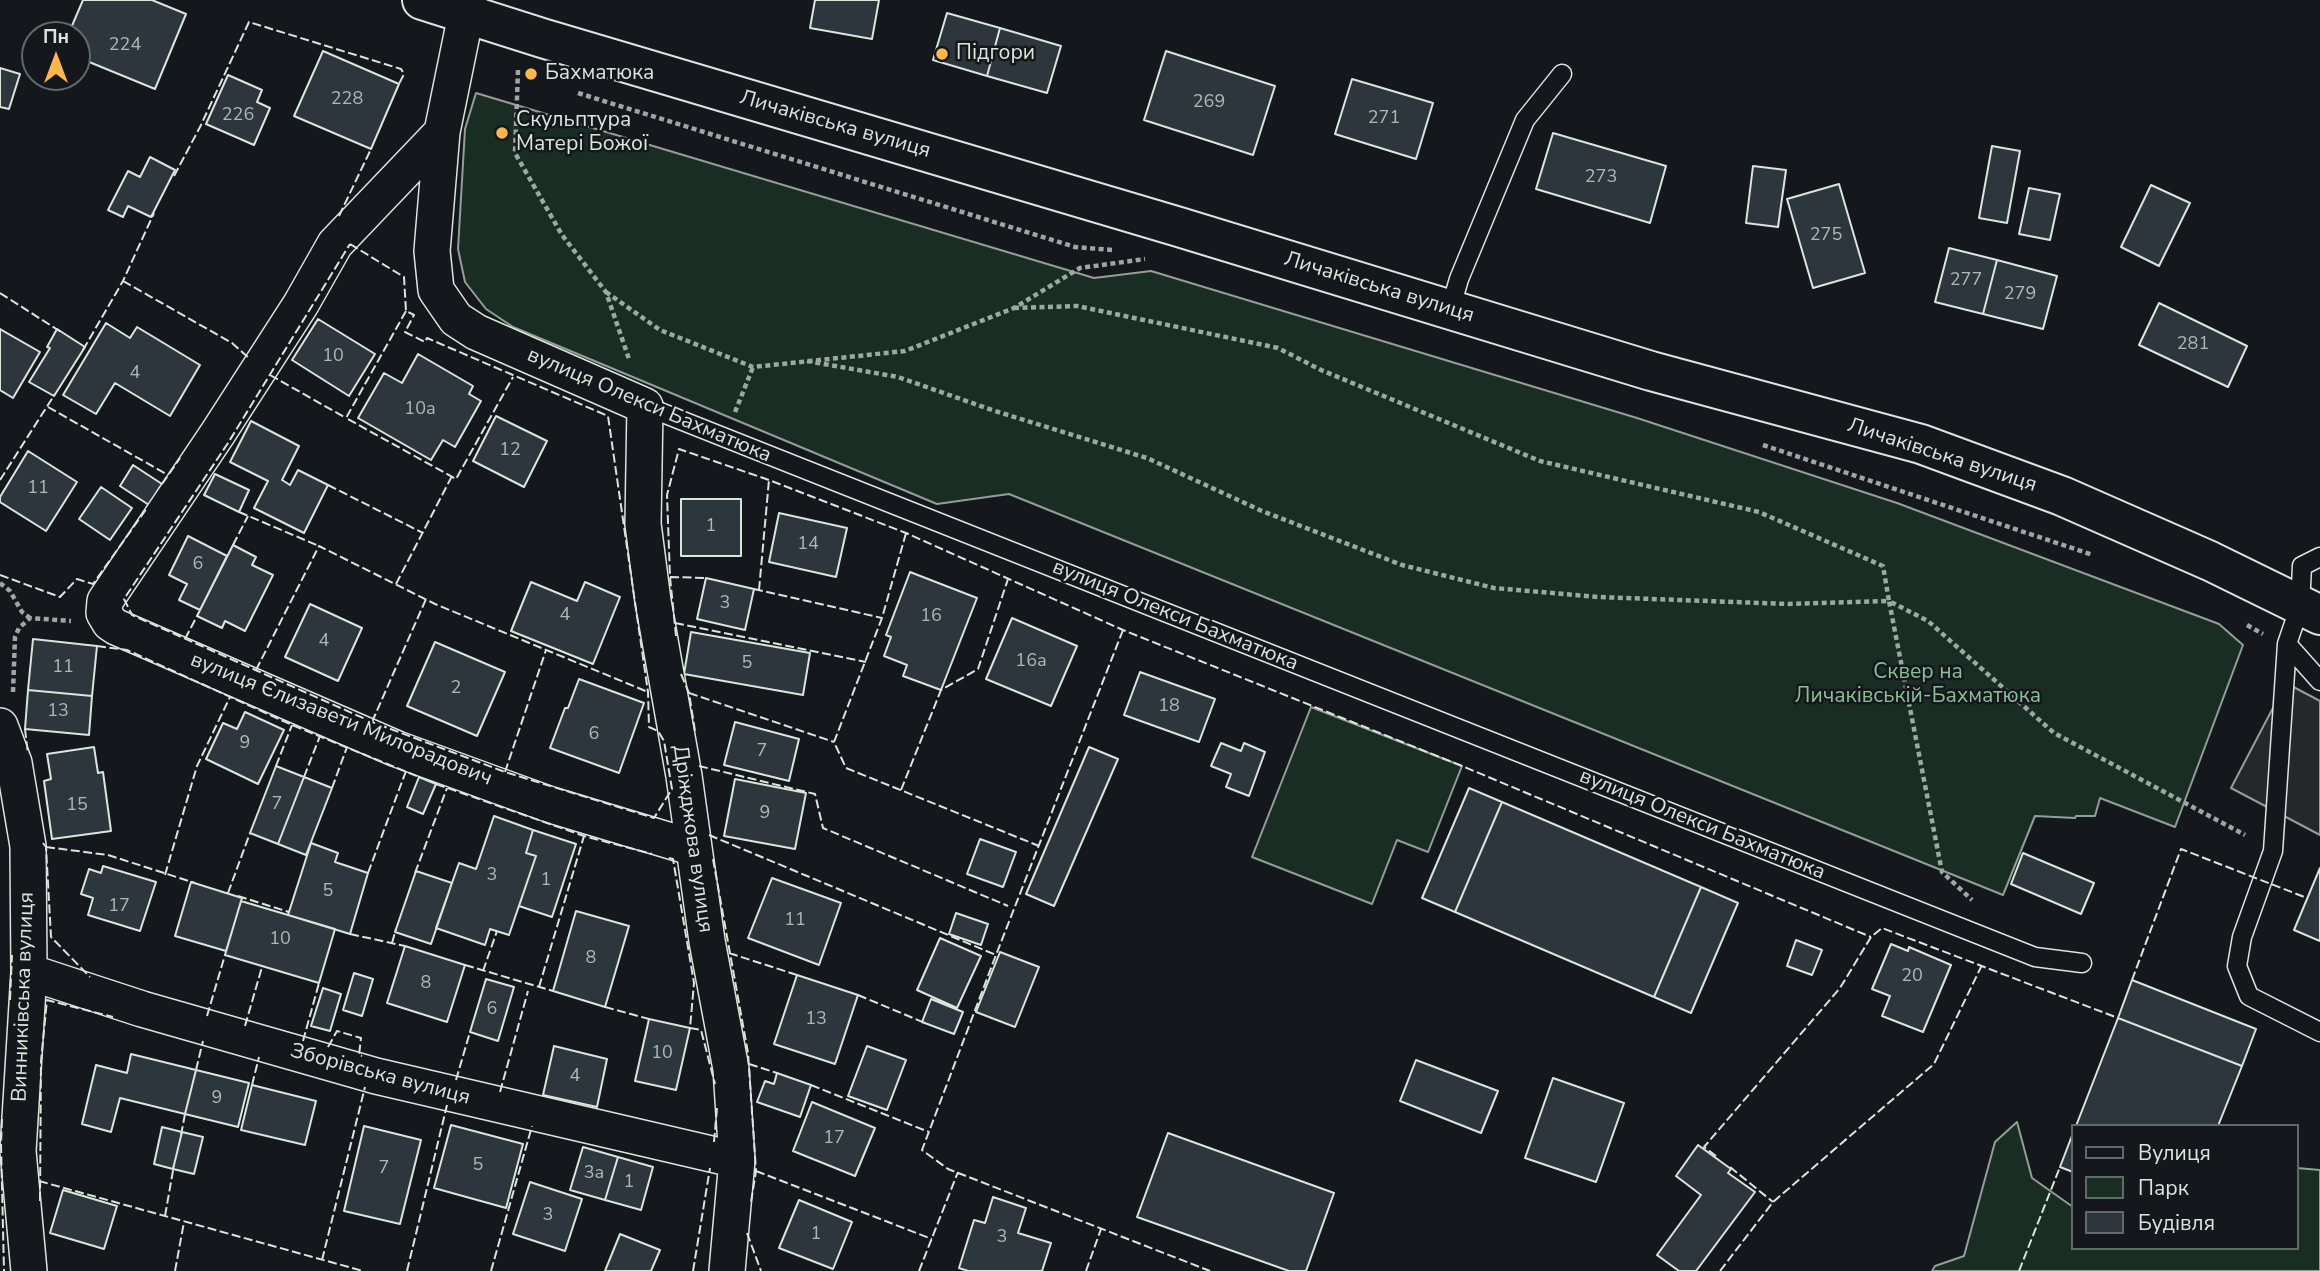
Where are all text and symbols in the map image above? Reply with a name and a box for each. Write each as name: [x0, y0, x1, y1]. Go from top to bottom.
north arrow: [21, 21, 91, 91]
text: Пн: [43, 24, 69, 50]
house number: 224: [109, 35, 141, 57]
place label: Підгори: [956, 41, 1035, 67]
marker: Підгори: [934, 46, 950, 62]
place label: Бахматюка: [545, 61, 654, 87]
marker: Бахматюка: [523, 66, 539, 82]
street label: Личаківська вулиця: [737, 86, 933, 164]
house number: 228: [331, 89, 363, 111]
house number: 269: [1193, 92, 1225, 114]
house number: 226: [222, 105, 254, 127]
place label: Скульптура Матері Божої: [516, 108, 648, 158]
house number: 271: [1368, 108, 1400, 130]
marker: Скульптура Матері Божої: [494, 125, 510, 141]
house number: 273: [1585, 167, 1617, 189]
house number: 275: [1810, 225, 1842, 247]
street label: Личаківська вулиця: [1281, 247, 1477, 329]
house number: 277: [1950, 270, 1982, 292]
house number: 279: [2004, 284, 2036, 306]
house number: 281: [2177, 334, 2209, 356]
street label: вулиця Олекси Бахматюка: [523, 343, 775, 469]
house number: 10: [322, 346, 344, 368]
house number: 4: [130, 363, 140, 385]
house number: 10а: [404, 399, 436, 421]
street label: Личаківська вулиця: [1844, 414, 2040, 498]
house number: 12: [499, 440, 521, 462]
house number: 11: [27, 478, 49, 500]
house number: 1: [706, 516, 716, 538]
house number: 14: [797, 534, 819, 556]
house number: 6: [193, 554, 203, 576]
street label: вулиця Олекси Бахматюка: [1048, 555, 1302, 677]
house number: 3: [720, 593, 730, 615]
house number: 4: [560, 605, 570, 627]
house number: 16: [920, 606, 942, 628]
house number: 4: [319, 631, 329, 653]
street label: вулиця Єлизавети Милорадович: [186, 648, 496, 792]
house number: 16а: [1015, 651, 1047, 673]
house number: 5: [742, 653, 752, 675]
house number: 11: [52, 657, 74, 679]
park label: Сквер на Личаківській-Бахматюка: [1795, 660, 2041, 710]
house number: 2: [451, 678, 461, 700]
house number: 18: [1158, 696, 1180, 718]
house number: 13: [47, 701, 69, 723]
house number: 6: [589, 724, 599, 746]
house number: 9: [240, 733, 250, 755]
house number: 7: [757, 741, 767, 763]
street label: Дріжджова вулиця: [666, 743, 718, 935]
street label: вулиця Олекси Бахматюка: [1575, 764, 1829, 886]
house number: 7: [272, 794, 282, 816]
house number: 15: [66, 795, 88, 817]
house number: 9: [760, 803, 770, 825]
house number: 3: [487, 865, 497, 887]
house number: 1: [541, 870, 551, 892]
house number: 5: [323, 881, 333, 903]
street label: Винниківська вулиця: [8, 892, 40, 1102]
house number: 17: [108, 896, 130, 918]
house number: 11: [784, 910, 806, 932]
house number: 10: [269, 929, 291, 951]
house number: 8: [586, 948, 596, 970]
house number: 20: [1901, 966, 1923, 988]
house number: 8: [421, 973, 431, 995]
house number: 6: [487, 999, 497, 1021]
house number: 13: [805, 1009, 827, 1031]
street label: Зборівська вулиця: [287, 1039, 473, 1111]
house number: 10: [651, 1043, 673, 1065]
house number: 4: [570, 1066, 580, 1088]
house number: 9: [212, 1088, 222, 1110]
legend: [2072, 1124, 2299, 1250]
house number: 17: [823, 1128, 845, 1150]
text: Вулиця: [2138, 1139, 2211, 1167]
house number: 5: [473, 1155, 483, 1177]
house number: 7: [379, 1158, 389, 1180]
house number: 3а: [584, 1163, 604, 1185]
house number: 1: [624, 1172, 634, 1194]
text: Парк: [2138, 1174, 2189, 1202]
house number: 3: [543, 1205, 553, 1227]
text: Будівля: [2138, 1209, 2215, 1237]
house number: 1: [811, 1224, 821, 1246]
house number: 3: [997, 1227, 1007, 1249]

